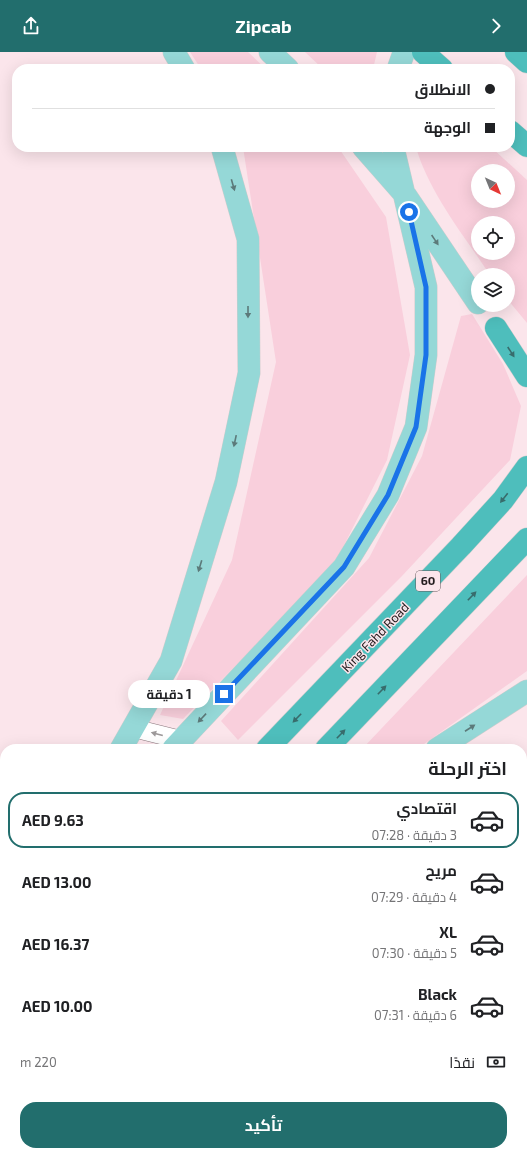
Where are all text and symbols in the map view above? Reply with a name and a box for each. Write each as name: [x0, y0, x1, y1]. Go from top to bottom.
icon: share: [20, 15, 42, 37]
text: Zipcab: [235, 15, 292, 37]
icon: forward: [485, 15, 507, 37]
text: الانطلاق: [415, 80, 471, 98]
text: الوجهة: [424, 118, 471, 136]
north arrow: [471, 164, 515, 208]
map controls: [471, 164, 515, 312]
one-way arrow: [230, 179, 236, 191]
route start: [400, 203, 418, 221]
button: locate: [471, 216, 515, 260]
one-way arrow: [431, 235, 439, 246]
button: layers: [471, 268, 515, 312]
one-way arrow: [245, 306, 251, 319]
one-way arrow: [508, 346, 515, 358]
one-way arrow: [231, 435, 237, 447]
one-way arrow: [500, 493, 508, 504]
one-way arrow: [197, 561, 203, 573]
road number: 60: [416, 571, 440, 591]
one-way arrow: [467, 591, 477, 601]
street label: King Fahd Road: [338, 599, 412, 675]
callout: 1 دقيقة: [128, 680, 210, 708]
route end: [215, 685, 233, 703]
one-way arrow: [377, 685, 387, 695]
text: 1 دقيقة: [146, 686, 192, 702]
one-way arrow: [197, 713, 207, 723]
one-way arrow: [292, 713, 301, 724]
one-way arrow: [465, 724, 475, 732]
one-way arrow: [336, 729, 345, 739]
one-way arrow: [151, 731, 163, 737]
text: اختر الرحلة: [428, 757, 507, 779]
text: اقتصادي: [397, 799, 457, 817]
icon: car: [469, 802, 505, 838]
text: AED 9.63: [22, 811, 84, 829]
text: 3 دقيقة · 07:28: [371, 827, 457, 843]
text: مريح: [425, 861, 457, 879]
icon: car: [469, 864, 505, 900]
text: AED 13.00: [22, 873, 92, 891]
text: 4 دقيقة · 07:29: [371, 889, 457, 905]
text: XL: [439, 923, 457, 941]
icon: car: [469, 926, 505, 962]
text: AED 16.37: [22, 935, 89, 953]
text: 5 دقيقة · 07:30: [372, 945, 457, 961]
text: Black: [418, 985, 457, 1003]
icon: car: [469, 988, 505, 1024]
text: AED 10.00: [22, 997, 93, 1015]
text: 6 دقيقة · 07:31: [374, 1007, 457, 1023]
icon: cash: [485, 1051, 507, 1073]
text: نقدًا: [449, 1053, 475, 1071]
text: 220 m: [20, 1054, 57, 1070]
button: تأكيد: [20, 1102, 507, 1148]

